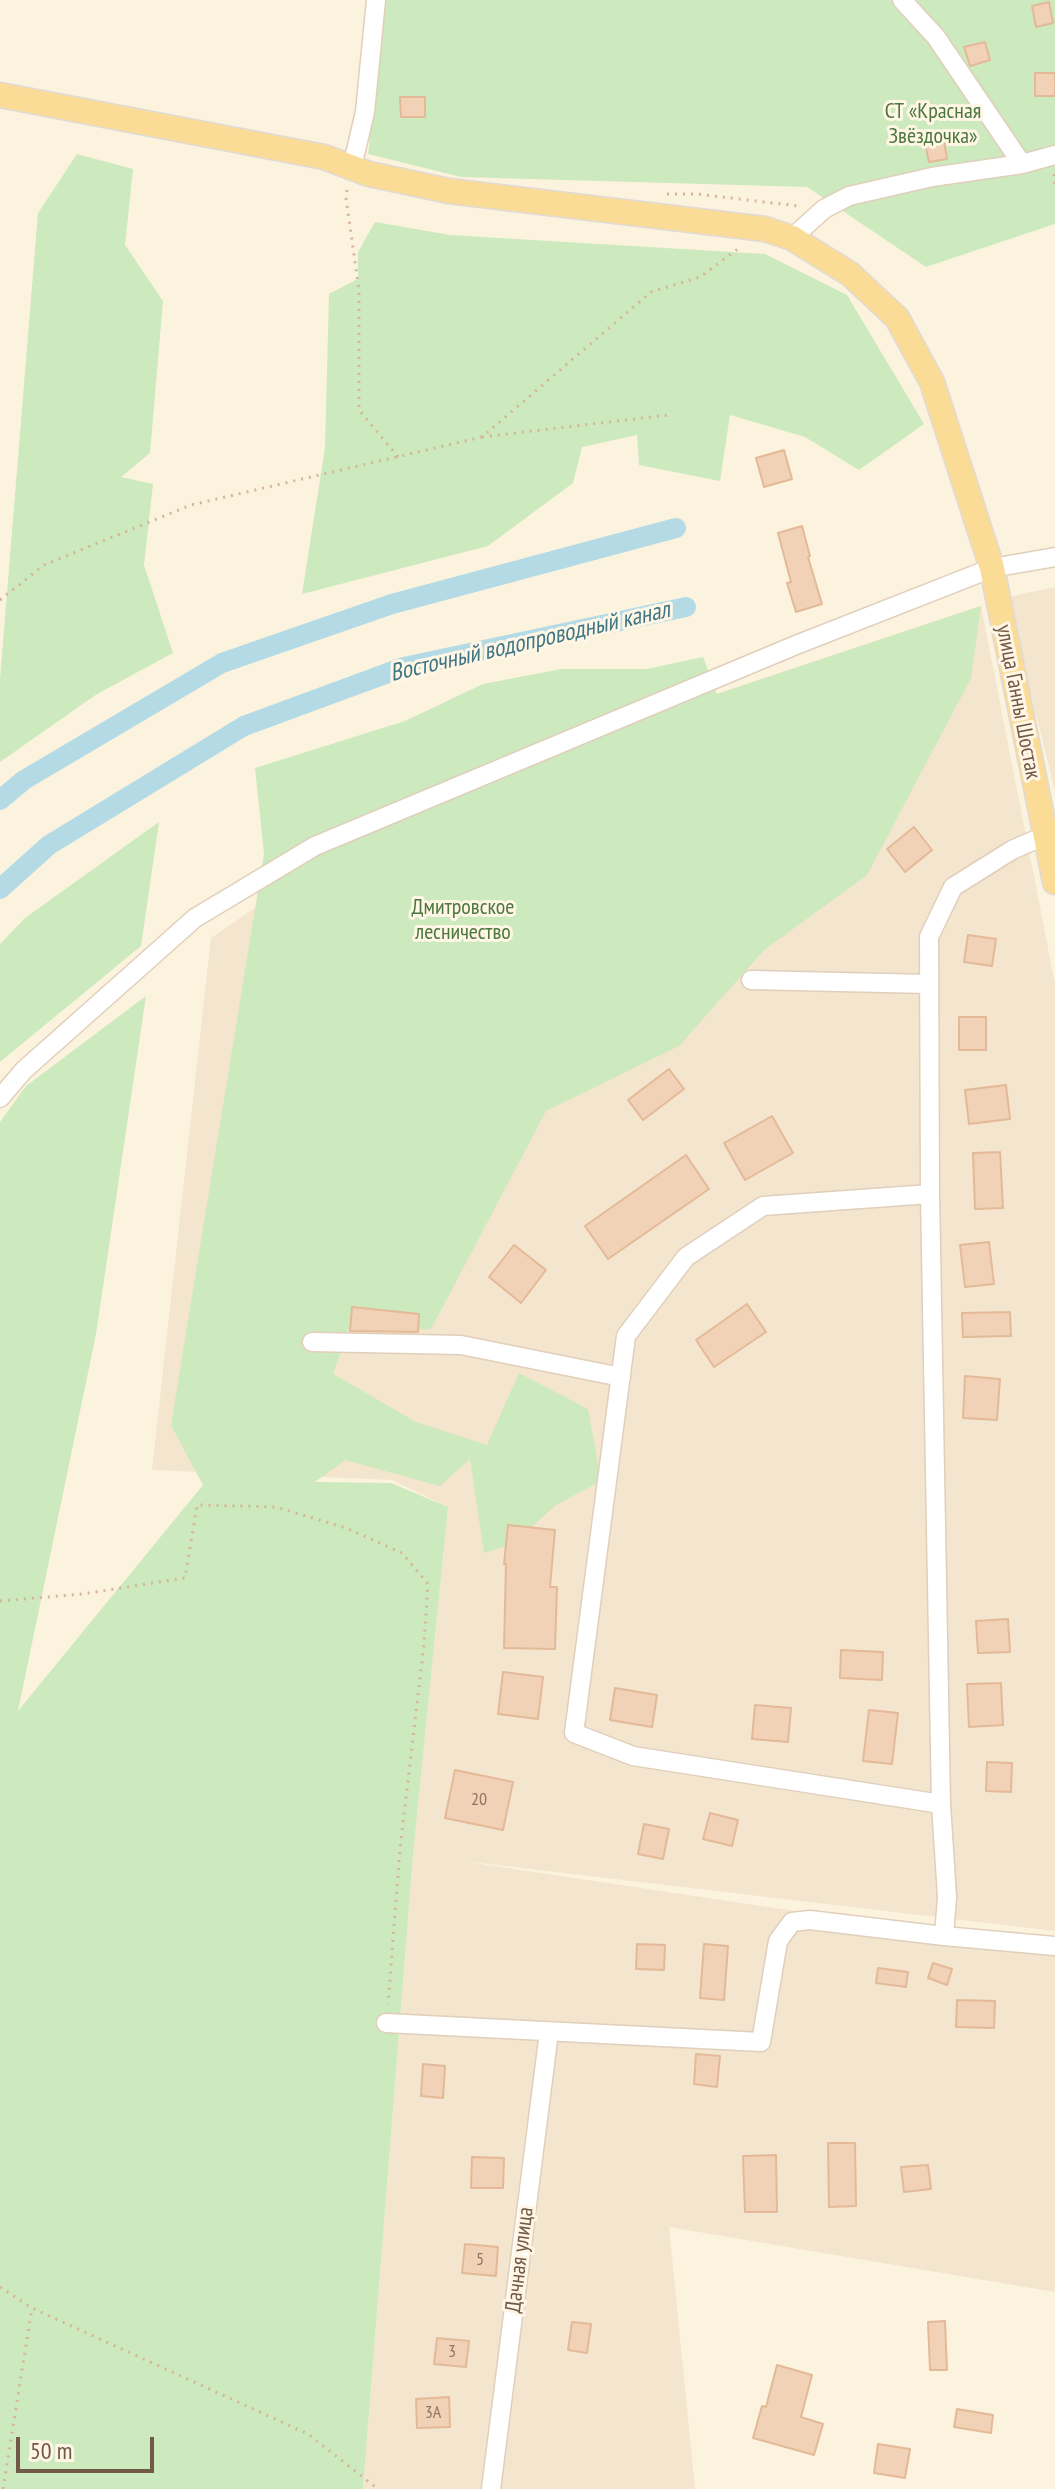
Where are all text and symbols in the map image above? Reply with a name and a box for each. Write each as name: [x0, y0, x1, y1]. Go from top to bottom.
park label: СТ «Красная Звёздочка»: [885, 99, 981, 150]
water label: Восточный водопроводный канал: [387, 596, 673, 688]
street label: улица Ганны Шостак: [990, 622, 1046, 782]
park label: Дмитровское лесничество: [412, 895, 514, 946]
house number: 20: [471, 1789, 487, 1811]
street label: Дачная улица: [500, 2206, 540, 2314]
house number: 5: [476, 2249, 484, 2271]
house number: 3: [448, 2341, 456, 2363]
house number: 3А: [425, 2402, 441, 2424]
scale bar: [20, 2421, 158, 2471]
text: 50 m: [30, 2435, 72, 2466]

